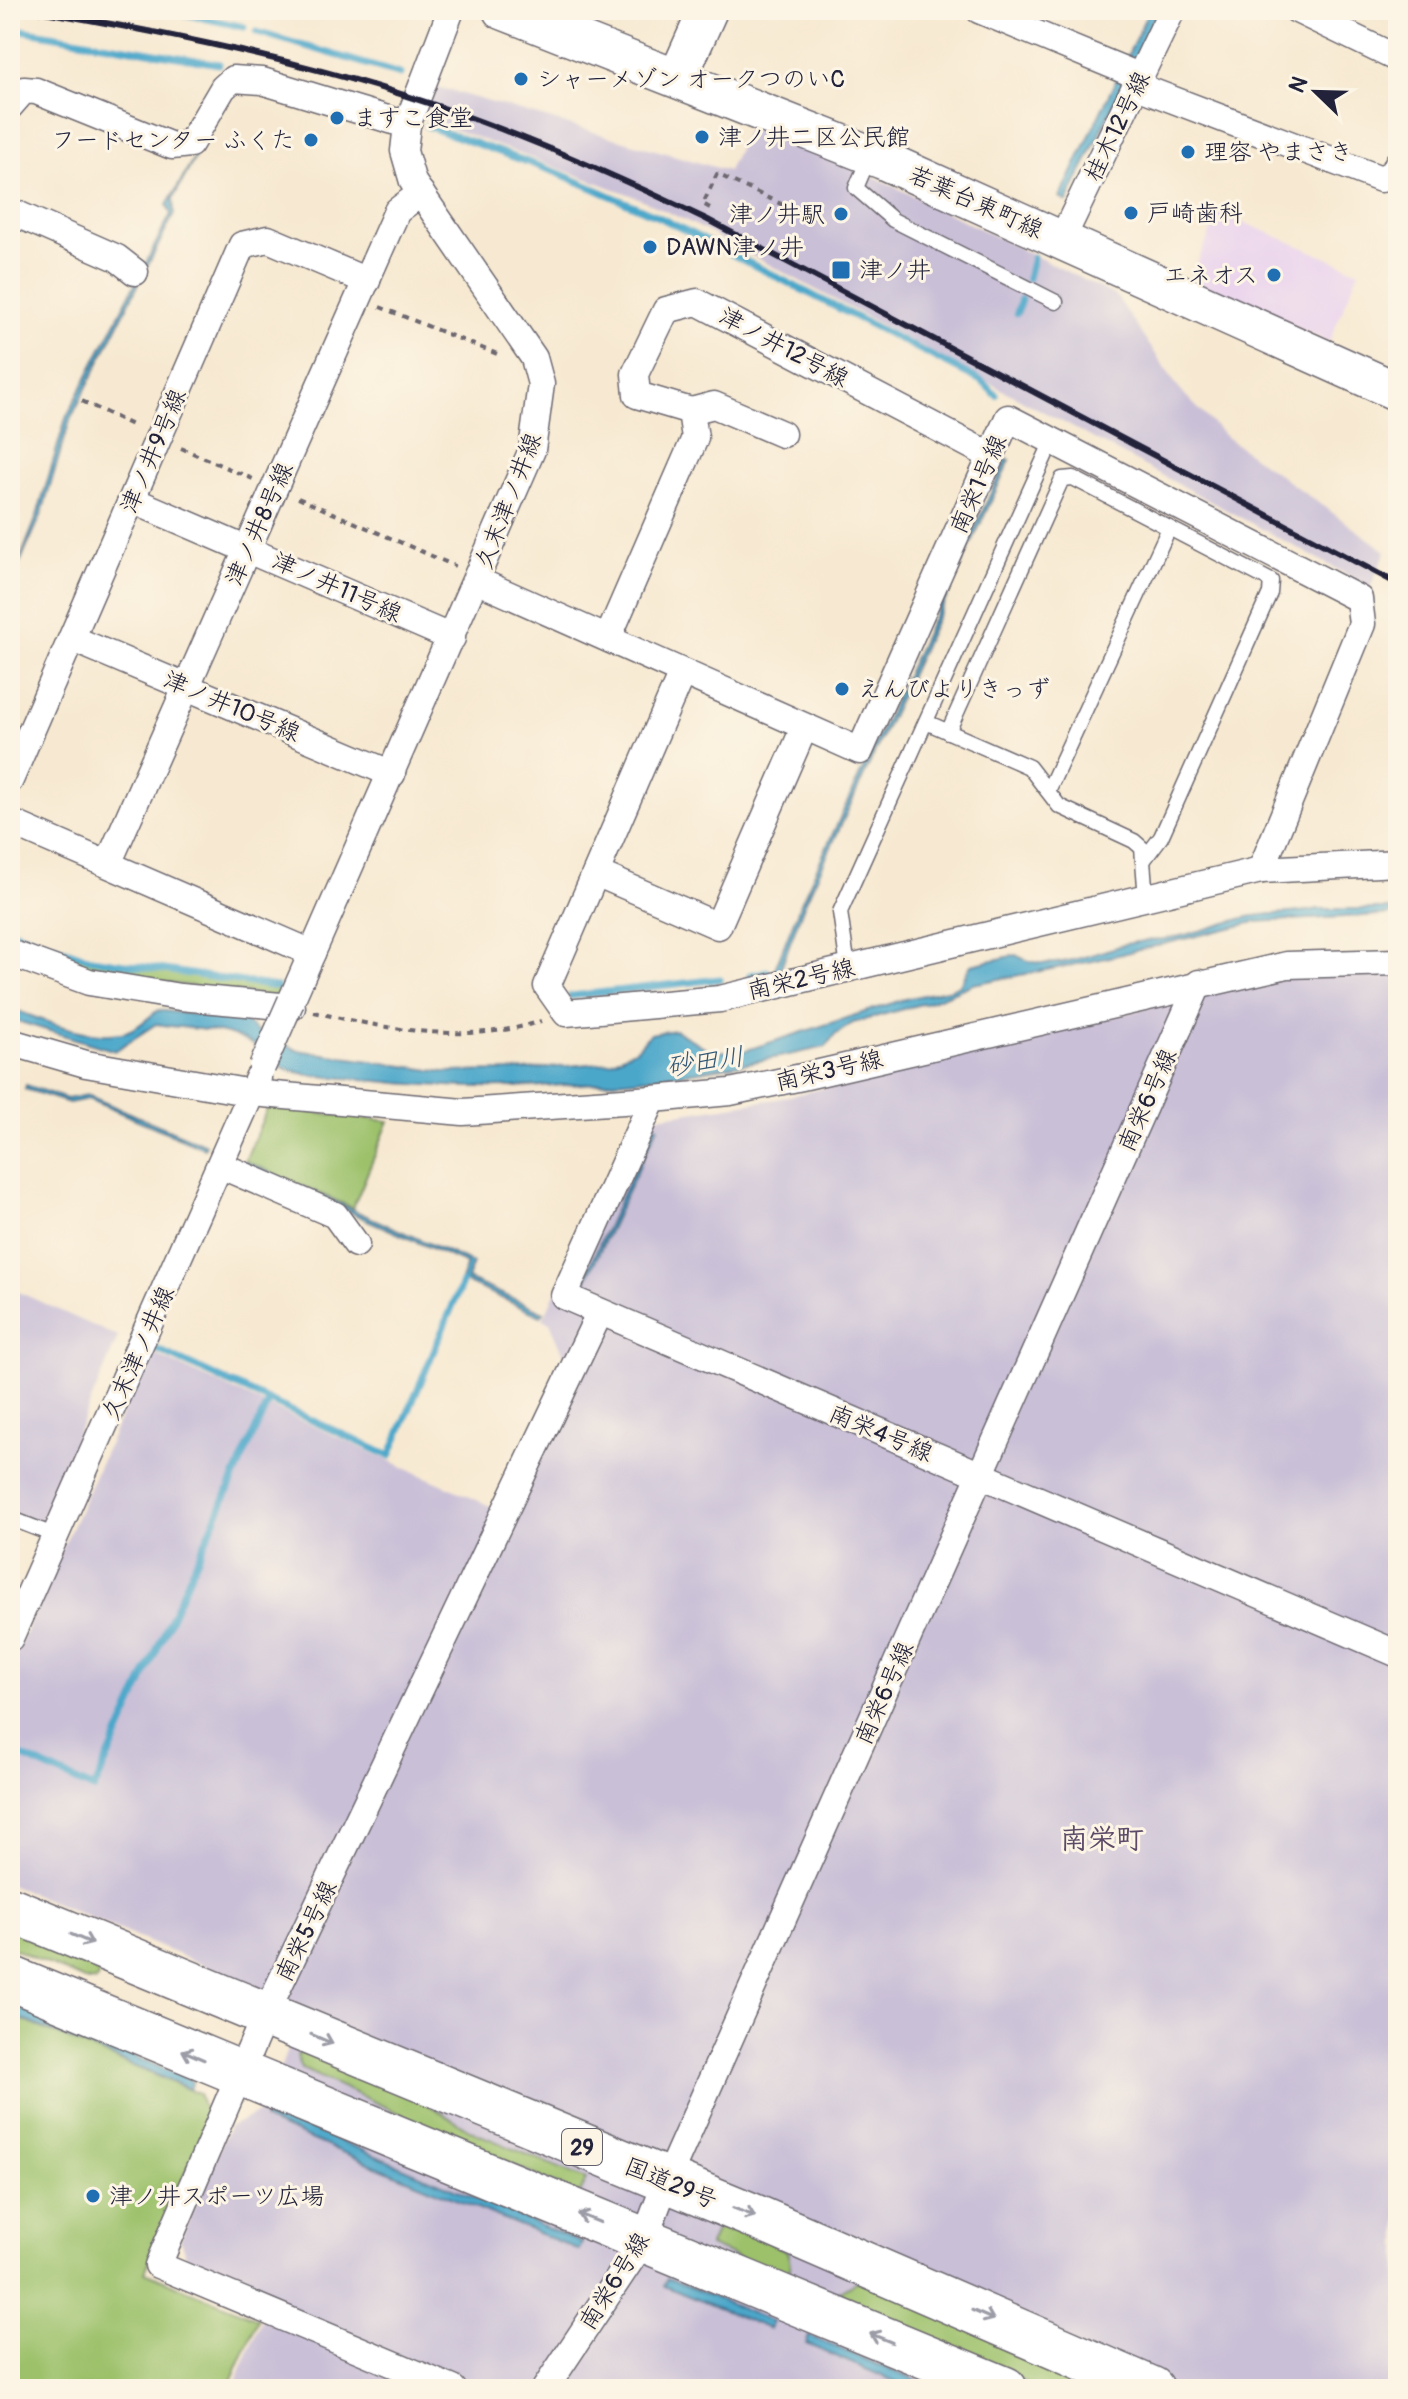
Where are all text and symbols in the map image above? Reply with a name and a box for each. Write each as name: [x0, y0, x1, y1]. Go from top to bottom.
north arrow: [1276, 52, 1356, 132]
place label: シャーメゾン オークつのいC: [537, 65, 845, 94]
street label: 桂木12号線: [1078, 66, 1157, 186]
marker: シャーメゾン オークつのいC: [512, 70, 530, 88]
text: N: [1283, 72, 1314, 97]
place label: ますこ食堂: [353, 104, 473, 133]
marker: ますこ食堂: [328, 109, 346, 127]
place label: 津ノ井二区公民館: [718, 123, 910, 152]
place label: フードセンター ふくた: [51, 126, 295, 155]
marker: 津ノ井二区公民館: [693, 128, 711, 146]
marker: フードセンター ふくた: [302, 131, 320, 149]
place label: 理容 やまさき: [1204, 138, 1353, 167]
marker: 理容 やまさき: [1179, 143, 1197, 161]
street label: 若葉台東町線: [904, 160, 1047, 245]
place label: 戸崎歯科: [1147, 199, 1243, 228]
place label: 津ノ井駅: [729, 200, 825, 229]
marker: 戸崎歯科: [1122, 204, 1140, 222]
marker: 津ノ井駅: [832, 205, 850, 223]
place label: DAWN津ノ井: [666, 233, 804, 262]
marker: DAWN津ノ井: [641, 238, 659, 256]
place label: 津ノ井: [859, 256, 931, 285]
marker: 津ノ井: [830, 259, 852, 281]
place label: エネオス: [1163, 261, 1258, 290]
marker: エネオス: [1265, 266, 1283, 284]
street label: 津ノ井12号線: [714, 301, 854, 394]
street label: 津ノ井9号線: [114, 385, 193, 518]
street label: 久末津ノ井線: [469, 429, 548, 574]
street label: 南栄1号線: [944, 430, 1013, 538]
street label: 津ノ井8号線: [219, 458, 300, 590]
street label: 津ノ井11号線: [268, 546, 406, 629]
street label: 津ノ井10号線: [159, 665, 305, 748]
place label: えんびよりきっず: [858, 675, 1050, 704]
marker: えんびよりきっず: [833, 680, 851, 698]
street label: 南栄2号線: [745, 953, 858, 1006]
water label: 砂田川: [664, 1041, 746, 1083]
street label: 南栄3号線: [773, 1044, 886, 1097]
street label: 南栄6号線: [1112, 1044, 1183, 1156]
street label: 久末津ノ井線: [96, 1282, 181, 1425]
street label: 南栄4号線: [825, 1399, 937, 1468]
street label: 南栄6号線: [849, 1637, 920, 1749]
district label: 南栄町: [1060, 1822, 1144, 1857]
street label: 南栄5号線: [270, 1876, 343, 1987]
one-way arrow: [69, 1932, 94, 1947]
one-way arrow: [309, 2033, 334, 2047]
one-way arrow: [181, 2047, 206, 2062]
road number: 29: [562, 2129, 602, 2165]
street label: 国道29号: [620, 2152, 722, 2215]
place label: 津ノ井スポーツ広場: [109, 2182, 325, 2211]
marker: 津ノ井スポーツ広場: [84, 2187, 102, 2205]
one-way arrow: [731, 2206, 756, 2220]
one-way arrow: [577, 2210, 602, 2224]
street label: 南栄6号線: [573, 2227, 656, 2336]
one-way arrow: [970, 2308, 995, 2323]
one-way arrow: [870, 2330, 894, 2344]

